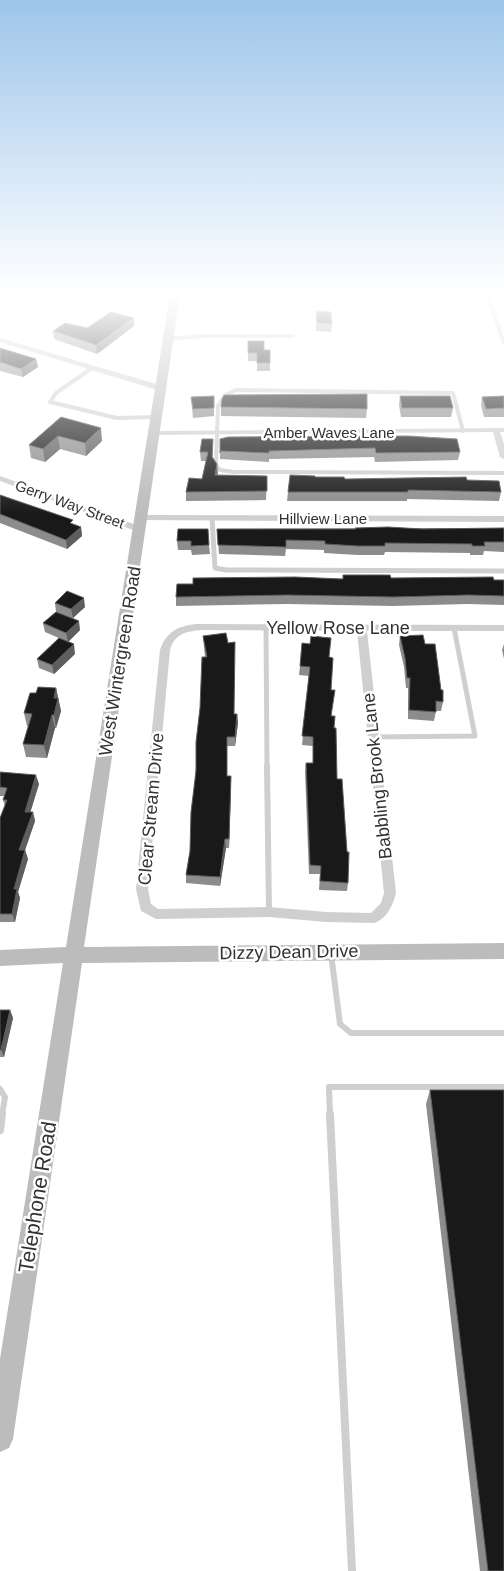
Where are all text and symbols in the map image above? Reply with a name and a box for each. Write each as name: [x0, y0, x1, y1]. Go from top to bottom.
street label: Amber Waves Lane: [263, 424, 395, 441]
street label: Gerry Way Street: [13, 476, 128, 532]
street label: Hillview Lane: [279, 510, 367, 527]
street label: West Wintergreen Road: [95, 565, 145, 757]
street label: Yellow Rose Lane: [266, 618, 410, 638]
street label: Babbling Brook Lane: [358, 692, 396, 860]
street label: Clear Stream Drive: [134, 732, 168, 886]
street label: Dizzy Dean Drive: [219, 941, 359, 963]
street label: Telephone Road: [14, 1120, 60, 1274]

